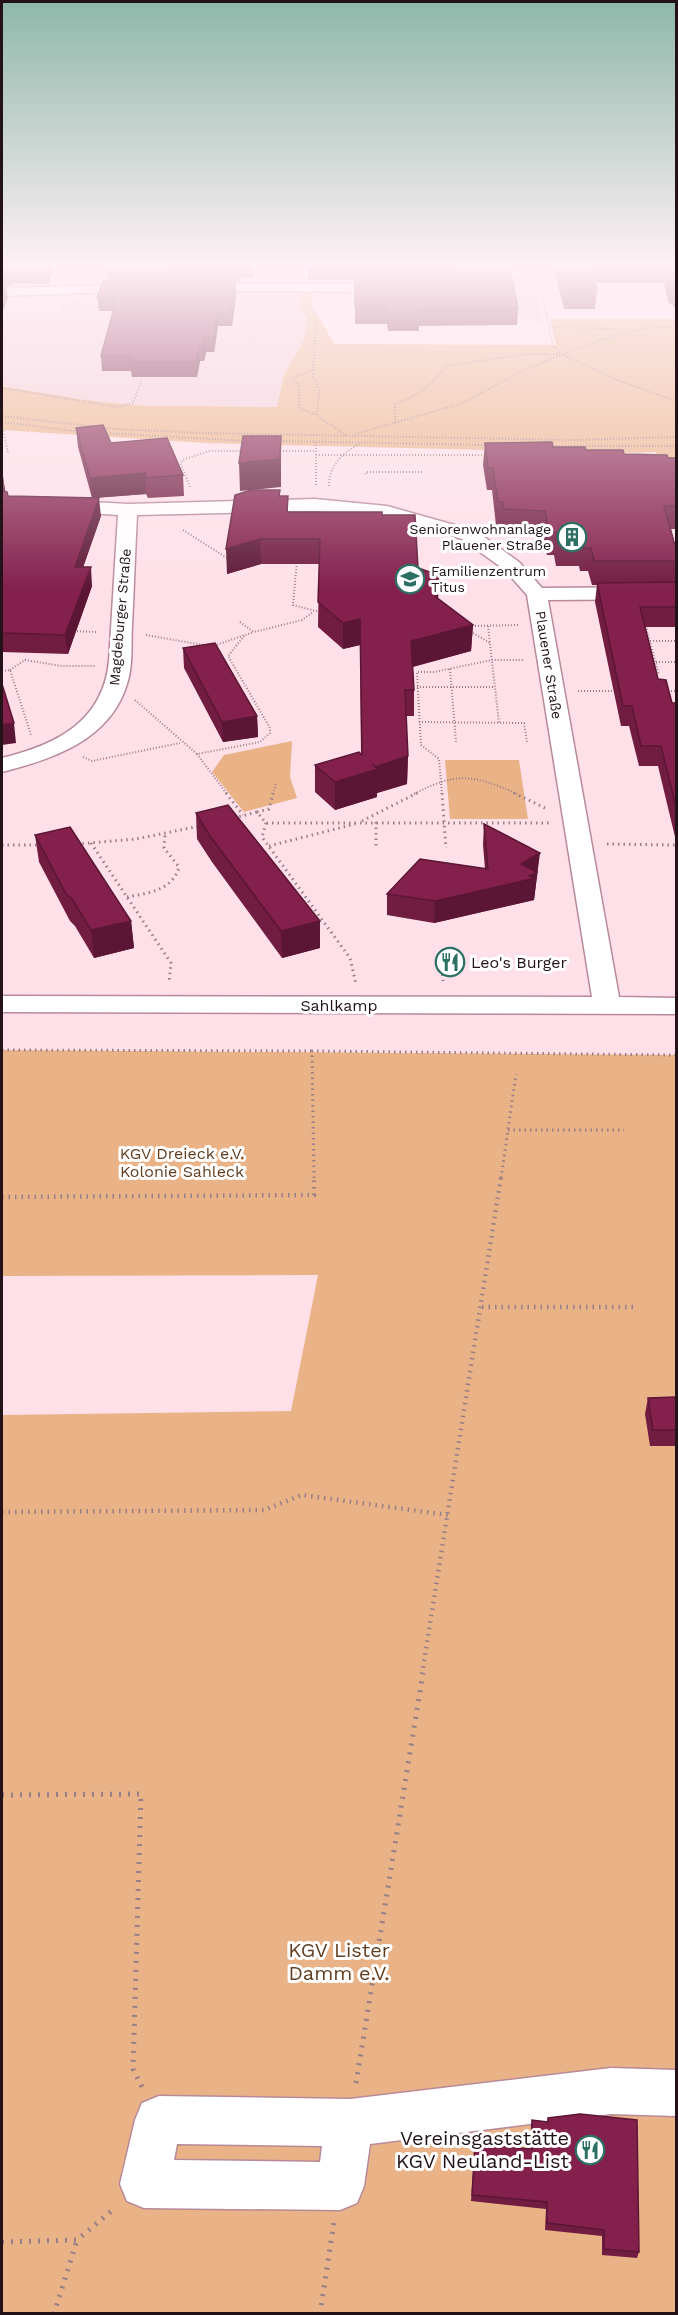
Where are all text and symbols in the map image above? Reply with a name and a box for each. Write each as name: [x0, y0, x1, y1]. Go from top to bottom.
place label: Seniorenwohnanlage Plauener Straße: [410, 521, 551, 553]
building icon: Seniorenwohnanlage Plauener Straße: [556, 521, 588, 553]
street label: Magdeburger Straße: [106, 548, 134, 686]
school or university icon: Familienzentrum Titus: [394, 563, 426, 595]
place label: Familienzentrum Titus: [431, 563, 546, 595]
street label: Plauener Straße: [533, 610, 565, 720]
restaurant icon: Leo's Burger: [434, 946, 466, 978]
place label: Leo's Burger: [471, 953, 567, 972]
street label: Sahlkamp: [300, 996, 378, 1015]
park label: KGV Dreieck e.V. Kolonie Sahleck: [120, 1144, 244, 1181]
park label: KGV Lister Damm e.V.: [288, 1938, 390, 1985]
place label: Vereinsgaststätte KGV Neuland-List: [396, 2126, 570, 2173]
restaurant icon: Vereinsgaststätte KGV Neuland-List: [574, 2134, 606, 2166]

